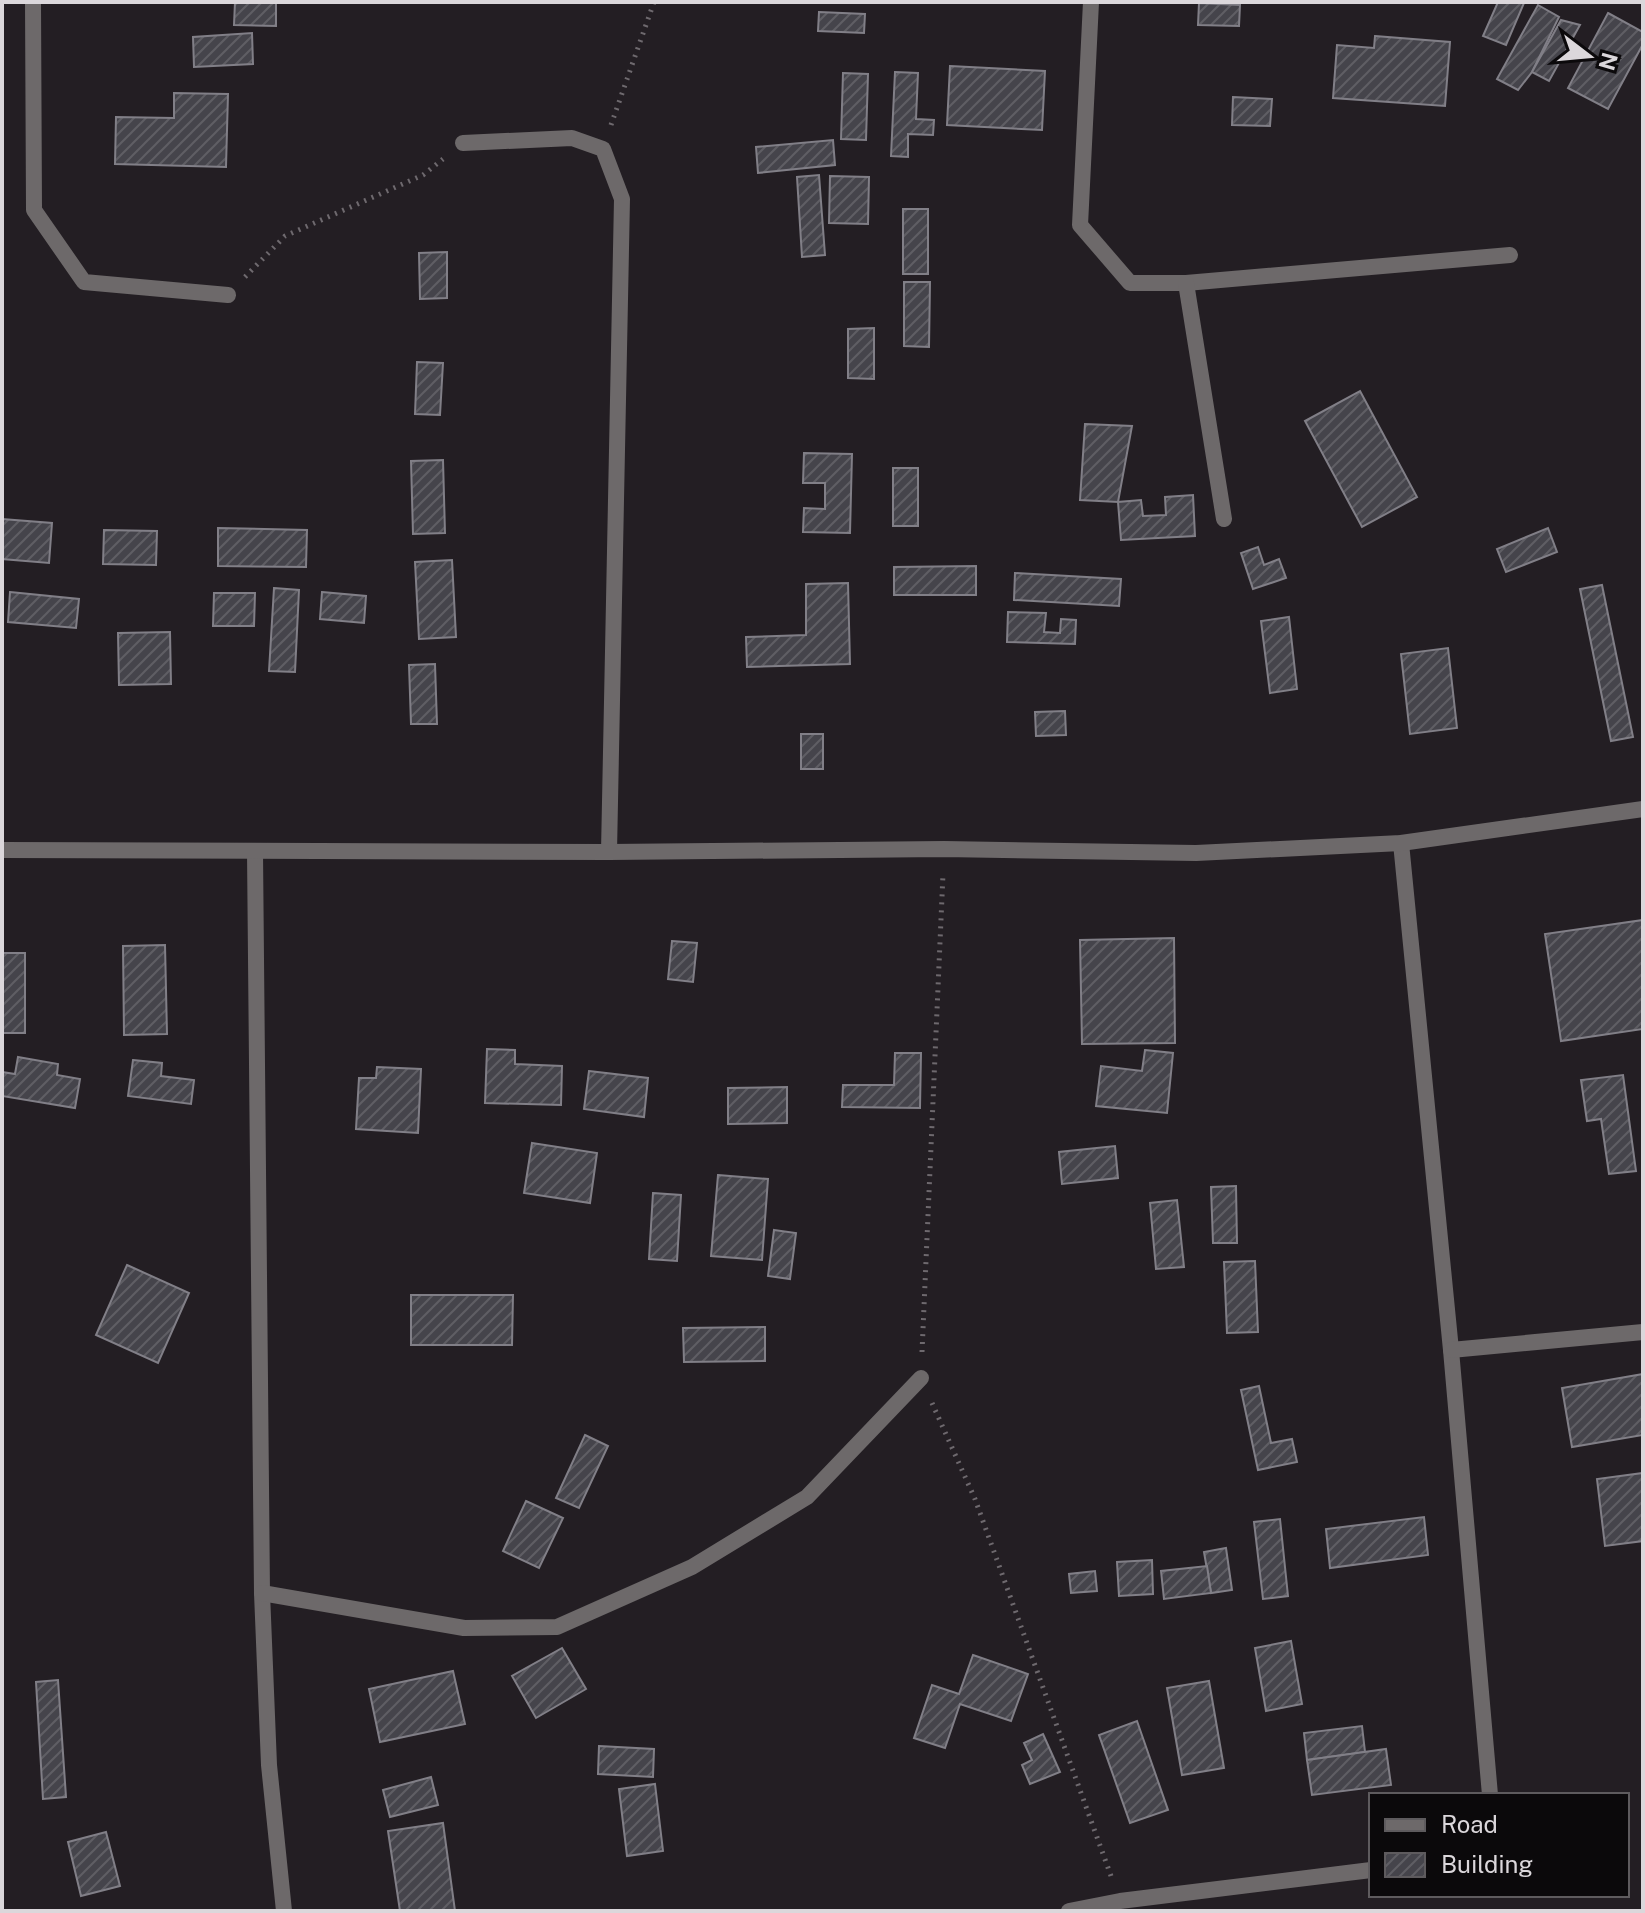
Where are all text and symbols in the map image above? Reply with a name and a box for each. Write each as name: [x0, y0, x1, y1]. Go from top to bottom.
north arrow: [1549, 16, 1629, 96]
text: N: [1593, 50, 1623, 73]
legend: [1369, 1793, 1629, 1897]
text: Road: [1441, 1810, 1498, 1838]
text: Building: [1441, 1850, 1533, 1878]

